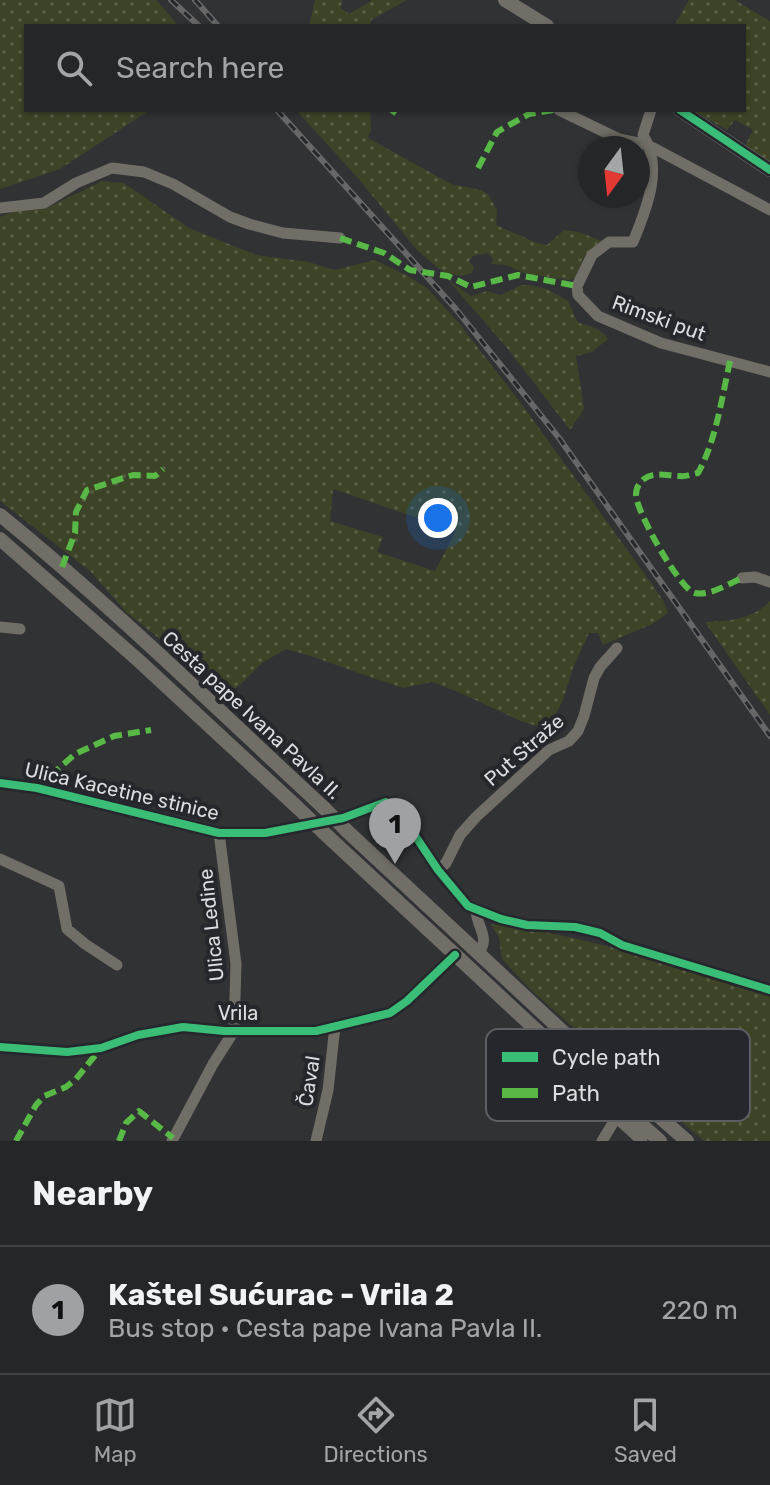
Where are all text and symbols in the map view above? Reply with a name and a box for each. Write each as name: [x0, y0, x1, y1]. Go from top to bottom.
search box: [24, 24, 746, 112]
icon: search: [52, 46, 96, 90]
text: Search here: [116, 50, 284, 86]
north arrow: [578, 136, 650, 208]
street label: Rimski put: [609, 290, 709, 346]
your location: [418, 498, 458, 538]
street label: Cesta pape Ivana Pavla II.: [158, 626, 346, 804]
street label: Put Straže: [479, 709, 569, 791]
street label: Ulica Kacetine stinice: [22, 757, 222, 825]
pin: 1: [369, 798, 421, 864]
street label: Ulica Ledine: [193, 868, 229, 982]
street label: Vrila: [218, 1001, 258, 1025]
legend: [486, 1029, 750, 1121]
text: Cycle path: [552, 1044, 661, 1071]
street label: Čaval: [293, 1054, 325, 1108]
text: Path: [552, 1080, 600, 1107]
text: Nearby: [32, 1173, 153, 1214]
text: Kaštel Sućurac - Vrila 2: [108, 1277, 454, 1313]
text: 1: [52, 1295, 64, 1326]
text: 220 m: [661, 1295, 738, 1326]
text: Bus stop · Cesta pape Ivana Pavla II.: [108, 1313, 542, 1344]
tab: Map: [93, 1393, 137, 1468]
tab: Directions: [323, 1393, 428, 1468]
tab: Saved: [614, 1393, 677, 1468]

